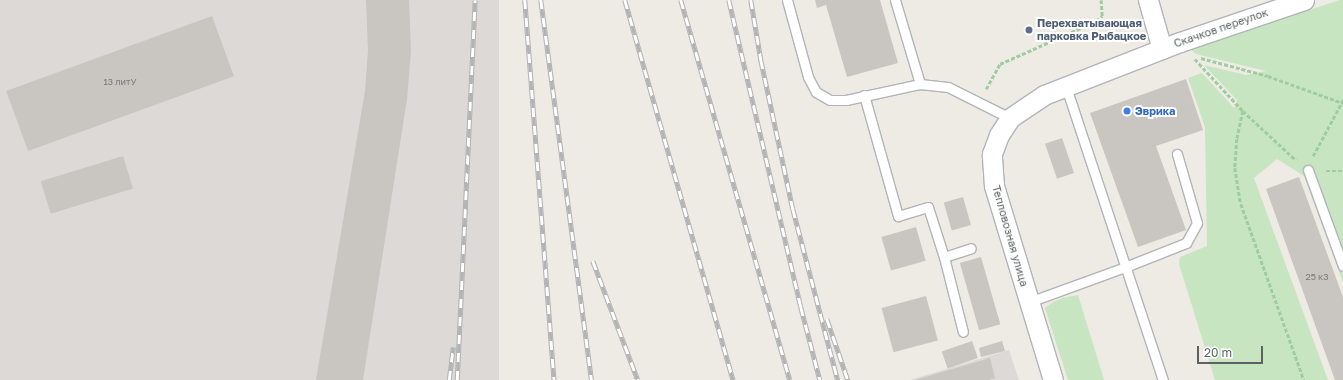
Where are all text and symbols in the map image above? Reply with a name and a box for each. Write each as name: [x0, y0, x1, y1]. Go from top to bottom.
street label: Скачков переулок: [1172, 6, 1270, 50]
place label: Перехватывающая парковка Рыбацкое: [1037, 17, 1146, 43]
marker: Перехватывающая парковка Рыбацкое: [1024, 25, 1034, 35]
house number: 13 литУ: [103, 77, 137, 87]
place label: Эврика: [1135, 104, 1175, 118]
marker: Эврика: [1122, 106, 1132, 116]
street label: Тепловозная улица: [989, 184, 1031, 288]
house number: 25 к3: [1305, 272, 1329, 282]
scale bar: [1199, 338, 1265, 364]
text: 20 m: [1204, 345, 1232, 360]

